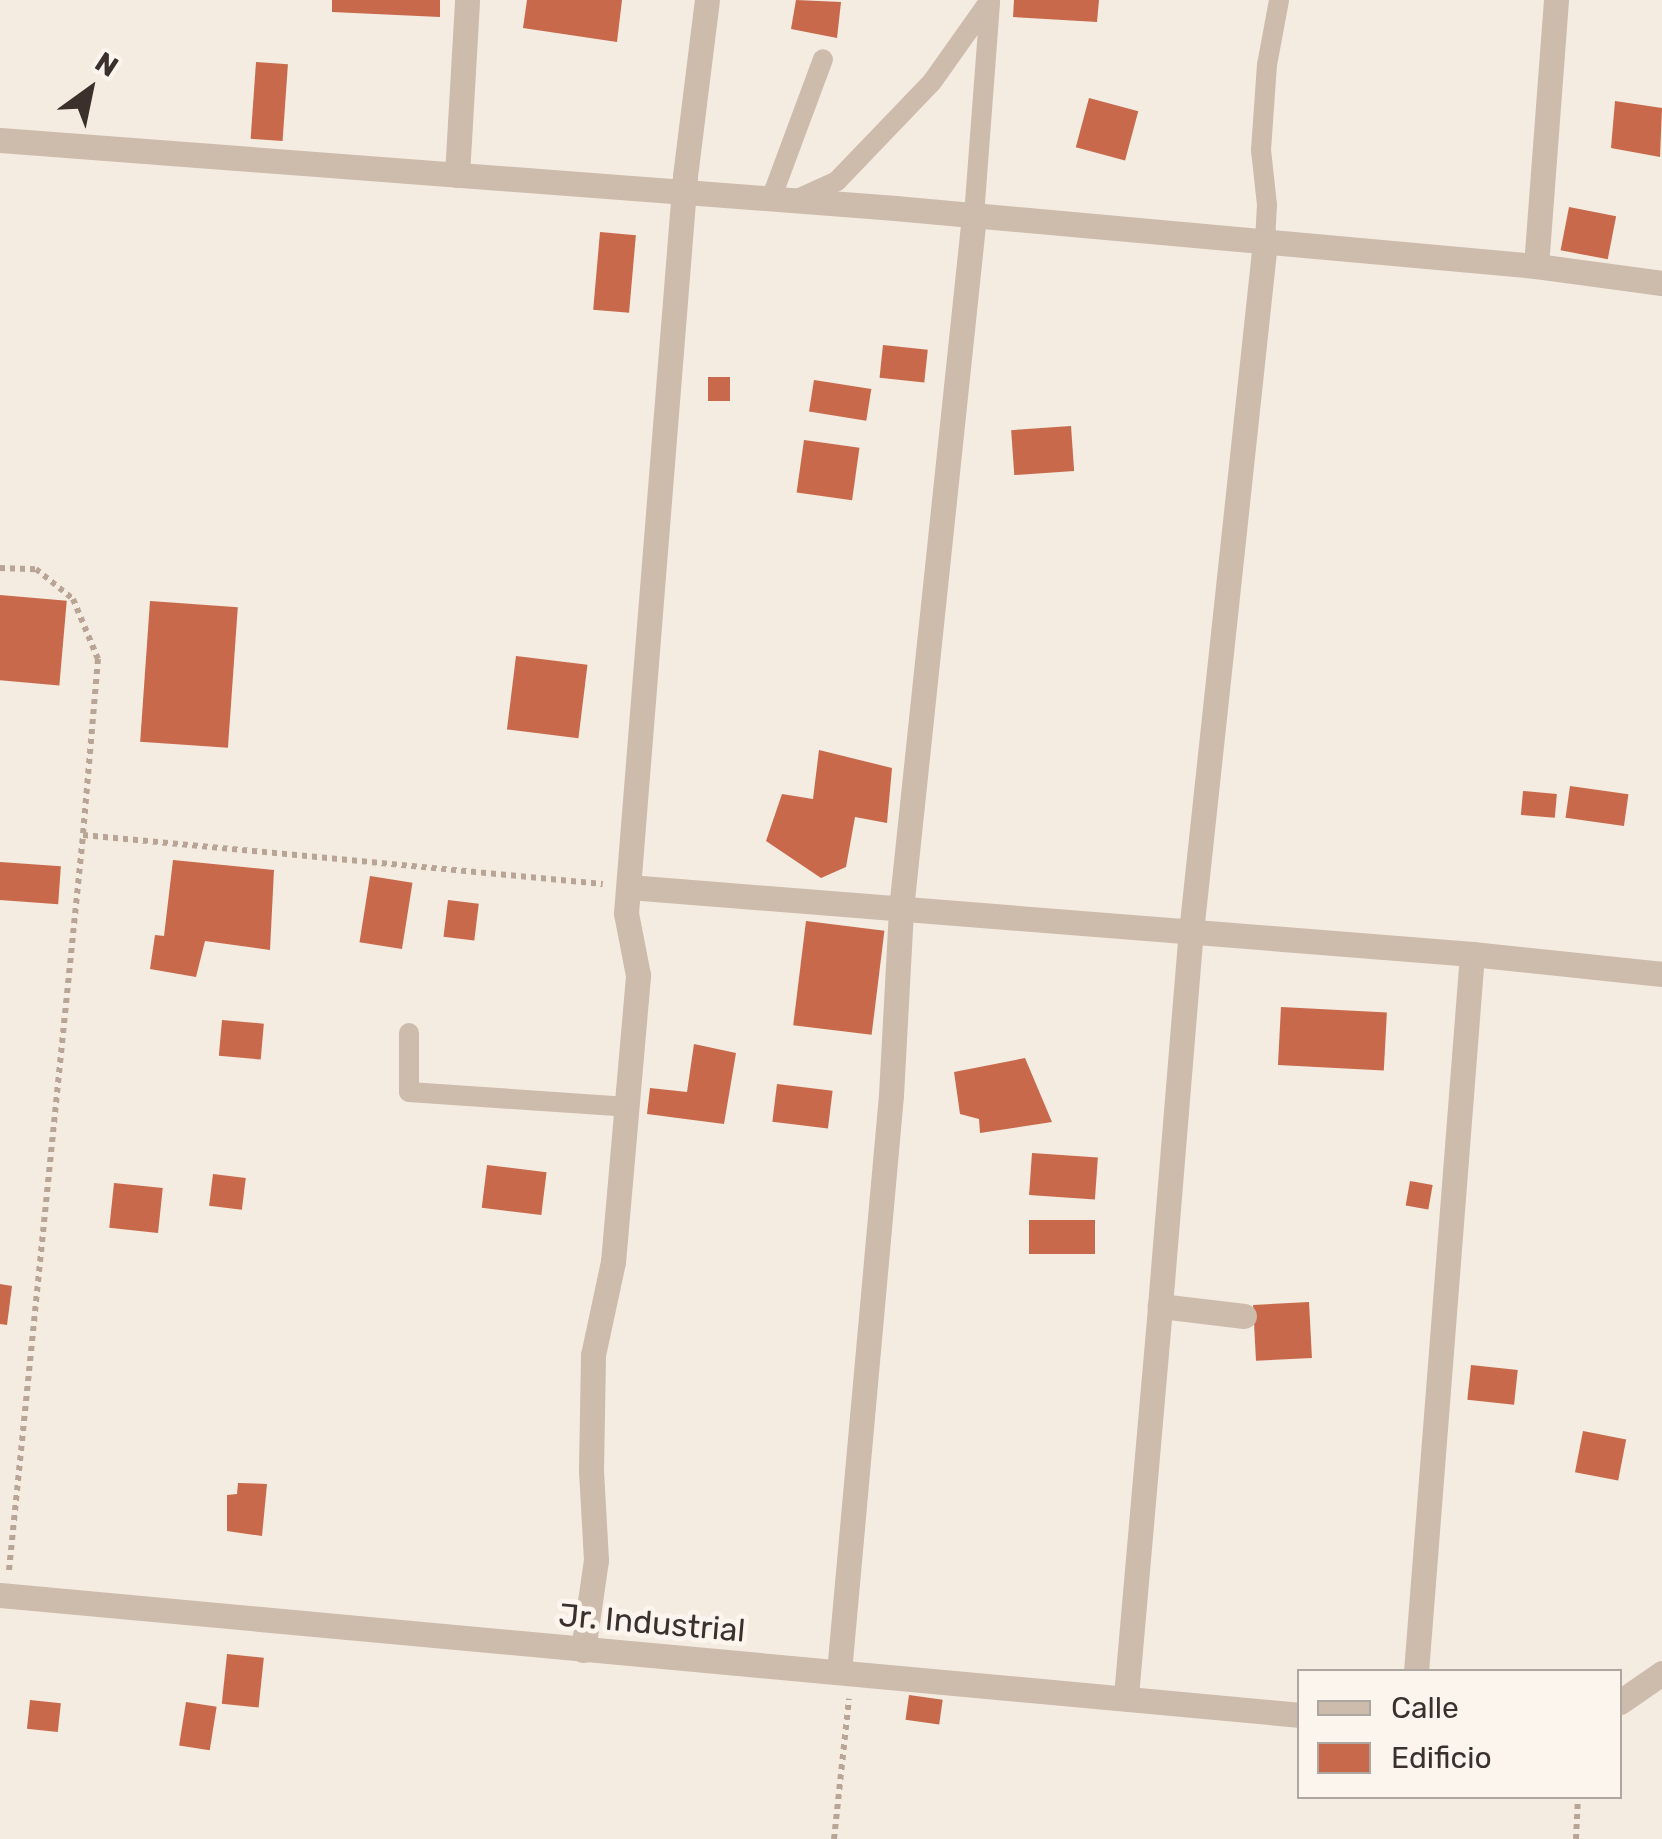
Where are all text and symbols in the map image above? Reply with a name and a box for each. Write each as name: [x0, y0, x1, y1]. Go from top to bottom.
north arrow: [40, 40, 140, 140]
text: N: [89, 45, 124, 84]
street label: Jr. Industrial: [557, 1596, 747, 1650]
legend: [1297, 1669, 1622, 1799]
text: Calle: [1391, 1690, 1459, 1726]
text: Edificio: [1391, 1740, 1492, 1776]

